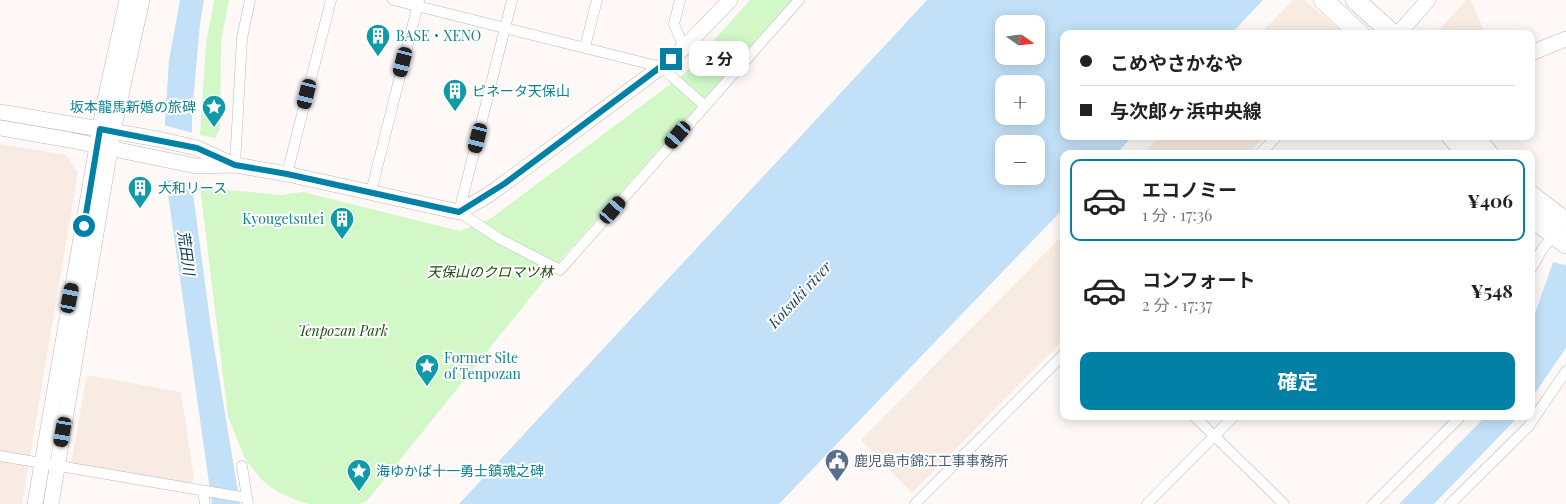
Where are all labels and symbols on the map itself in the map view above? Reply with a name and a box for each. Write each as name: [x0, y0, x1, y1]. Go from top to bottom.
north arrow: [995, 15, 1045, 65]
building icon: BASE・XENO: [365, 23, 391, 57]
place label: BASE・XENO: [396, 26, 481, 45]
callout: 2 分: [688, 42, 748, 76]
car: [392, 46, 413, 78]
route end: [660, 48, 682, 70]
car: [296, 78, 317, 110]
building icon: ピネータ天保山: [442, 78, 468, 112]
place label: ピネータ天保山: [472, 81, 570, 100]
place icon: 坂本龍馬新婚の旅碑: [201, 94, 227, 128]
place label: 坂本龍馬新婚の旅碑: [70, 97, 196, 116]
car: [662, 119, 693, 151]
car: [467, 122, 488, 154]
building icon: 大和リース: [127, 175, 153, 209]
place label: 大和リース: [158, 178, 227, 197]
car: [597, 194, 628, 226]
building icon: Kyougetsutei: [329, 206, 355, 240]
place label: Kyougetsutei: [242, 209, 324, 228]
route start: [73, 215, 95, 237]
water label: 荒田川: [174, 229, 200, 279]
water label: Kotsuki river: [763, 256, 836, 333]
park label: 天保山のクロマツ林: [427, 262, 555, 281]
car: [59, 282, 80, 314]
park label: Tenpozan Park: [298, 321, 388, 340]
place label: Former Site of Tenpozan: [444, 348, 521, 383]
place icon: Former Site of Tenpozan: [414, 353, 440, 387]
car: [53, 416, 72, 448]
public building icon: 鹿児島市錦江工事事務所: [824, 448, 850, 482]
place label: 鹿児島市錦江工事事務所: [854, 451, 1008, 470]
place icon: 海ゆかば十一勇士鎮魂之碑: [346, 458, 372, 492]
place label: 海ゆかば十一勇士鎮魂之碑: [376, 461, 544, 480]

